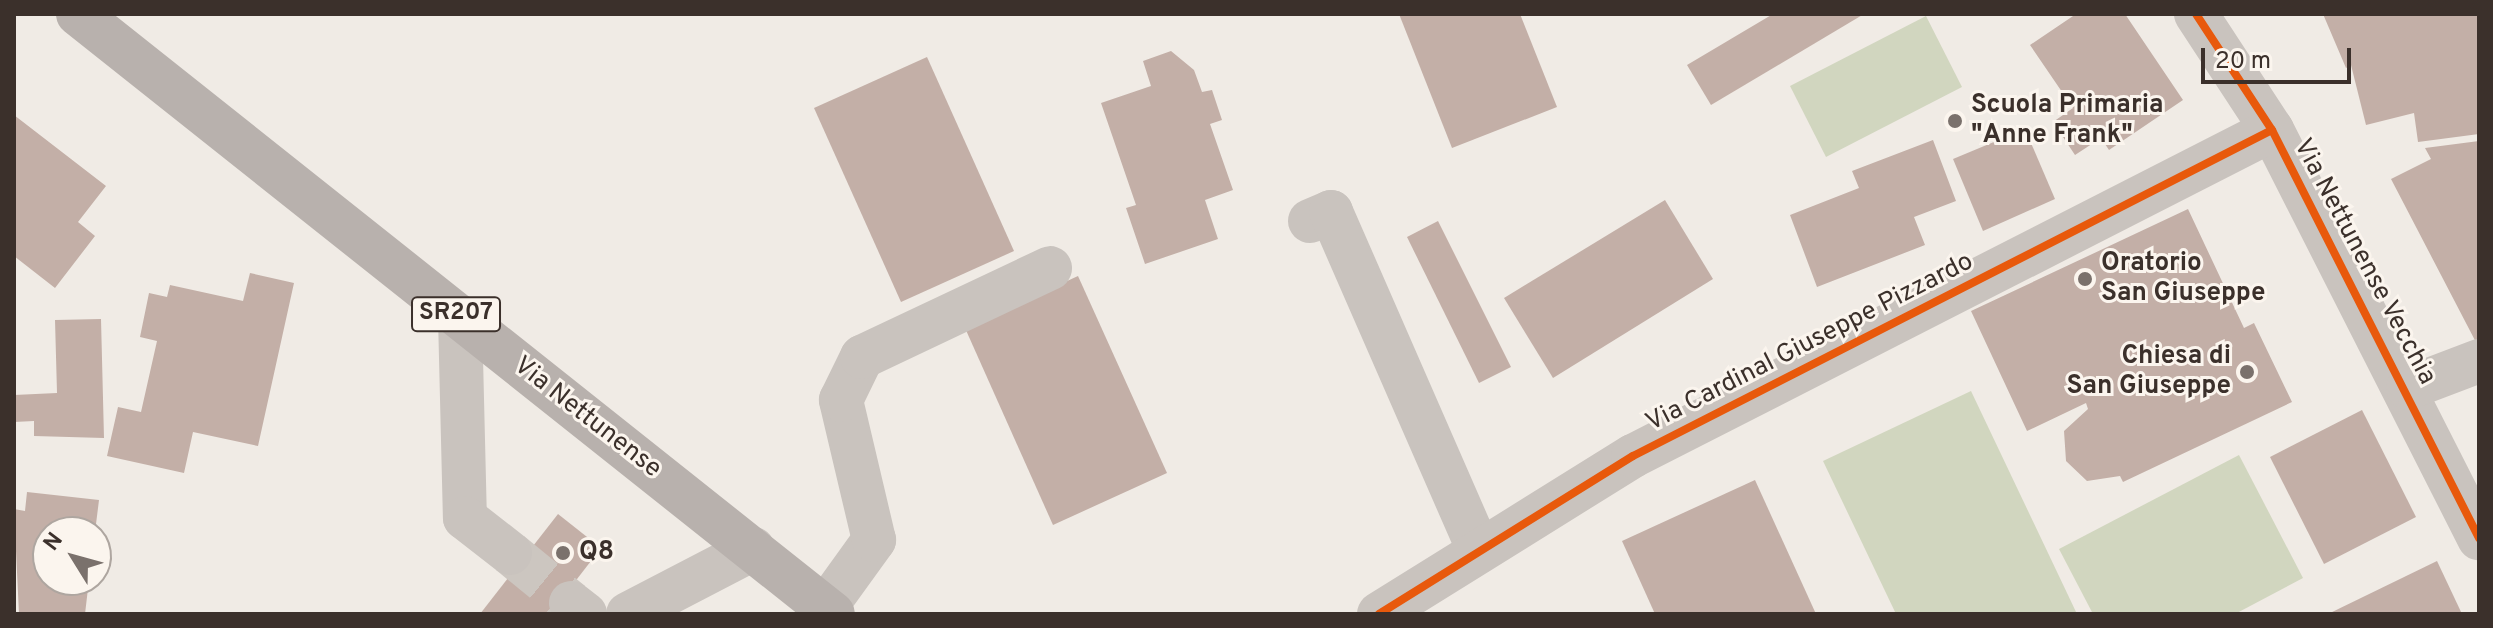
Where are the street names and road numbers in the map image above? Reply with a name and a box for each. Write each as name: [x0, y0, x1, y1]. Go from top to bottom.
street label: Via Nettunense Vecchia: [2286, 133, 2442, 391]
street label: Via Cardinal Giuseppe Pizzardo: [1641, 247, 1979, 439]
road number: SR207: [410, 294, 502, 334]
street label: Via Nettunense: [507, 351, 667, 485]

